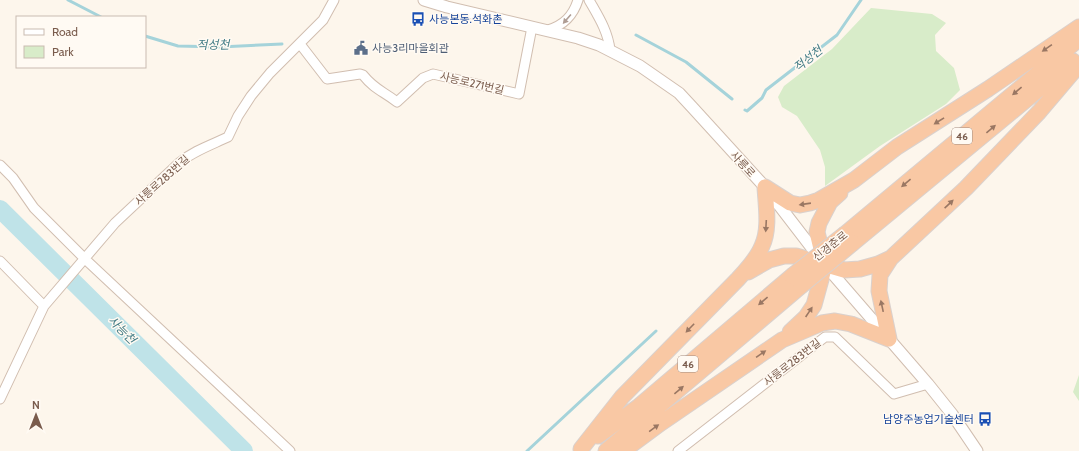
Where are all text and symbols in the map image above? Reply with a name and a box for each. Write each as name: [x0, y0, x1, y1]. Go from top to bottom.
bus stop icon: 사능본동.석화촌: [410, 11, 426, 27]
place label: 사능본동.석화촌: [429, 12, 502, 26]
one-way arrow: [562, 14, 571, 24]
legend: [16, 16, 146, 68]
text: Road: [52, 24, 78, 39]
water label: 적성천: [196, 37, 232, 52]
public building icon: 사능3리마을회관: [353, 40, 369, 56]
place label: 사능3리마을회관: [372, 41, 449, 55]
water label: 적성천: [790, 41, 827, 75]
text: Park: [52, 44, 74, 59]
one-way arrow: [1041, 44, 1052, 52]
street label: 사능로271번길: [439, 69, 505, 97]
one-way arrow: [1011, 86, 1022, 95]
one-way arrow: [933, 117, 945, 124]
one-way arrow: [986, 125, 997, 133]
road number: 46: [952, 128, 972, 144]
street label: 사릉로: [728, 148, 758, 180]
street label: 사릉로283번길: [132, 152, 192, 208]
one-way arrow: [901, 178, 911, 187]
one-way arrow: [943, 200, 954, 209]
one-way arrow: [799, 201, 812, 207]
one-way arrow: [762, 220, 769, 232]
street label: 신경춘로: [810, 228, 850, 264]
one-way arrow: [757, 297, 768, 306]
one-way arrow: [878, 300, 884, 312]
one-way arrow: [805, 307, 813, 317]
water label: 사능천: [105, 313, 141, 348]
one-way arrow: [685, 323, 695, 333]
street label: 사릉로283번길: [761, 335, 823, 389]
one-way arrow: [756, 350, 767, 358]
road number: 46: [678, 356, 698, 372]
one-way arrow: [673, 385, 684, 394]
north arrow: [16, 395, 56, 435]
text: N: [32, 398, 40, 412]
bus stop icon: 남양주농업기술센터: [977, 411, 993, 427]
place label: 남양주농업기술센터: [883, 412, 974, 426]
one-way arrow: [649, 424, 660, 432]

